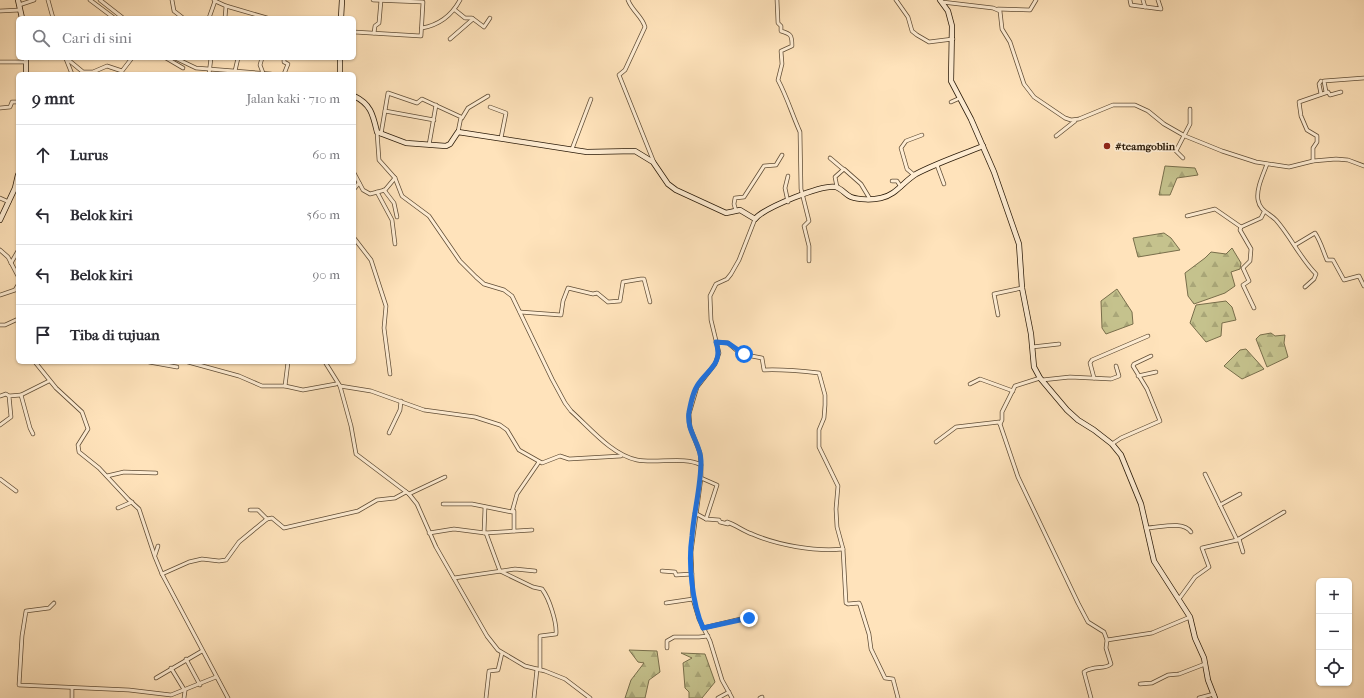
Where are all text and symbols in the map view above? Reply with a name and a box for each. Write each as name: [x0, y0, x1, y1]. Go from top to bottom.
search box: [16, 16, 356, 60]
icon: search: [30, 27, 52, 49]
text: Cari di sini: [62, 29, 132, 47]
text: 9 mnt: [32, 88, 75, 108]
text: Jalan kaki · 710 m: [246, 91, 340, 106]
place label: #teamgoblin: [1115, 140, 1176, 153]
marker: #teamgoblin: [1102, 141, 1112, 151]
icon: ahead: [32, 144, 54, 166]
text: Lurus: [70, 146, 108, 164]
text: 60 m: [312, 147, 340, 162]
icon: left: [32, 204, 54, 226]
text: Belok kiri: [70, 206, 133, 224]
text: 560 m: [307, 207, 340, 222]
icon: left: [32, 264, 54, 286]
text: Belok kiri: [70, 266, 133, 284]
text: 90 m: [312, 267, 340, 282]
icon: arrive: [32, 324, 54, 346]
text: Tiba di tujuan: [70, 326, 160, 344]
route start: [735, 345, 753, 363]
map controls: [1316, 578, 1352, 686]
button: +: [1316, 578, 1352, 614]
route end: [740, 609, 758, 627]
button: −: [1316, 614, 1352, 650]
button: locate: [1316, 650, 1352, 686]

